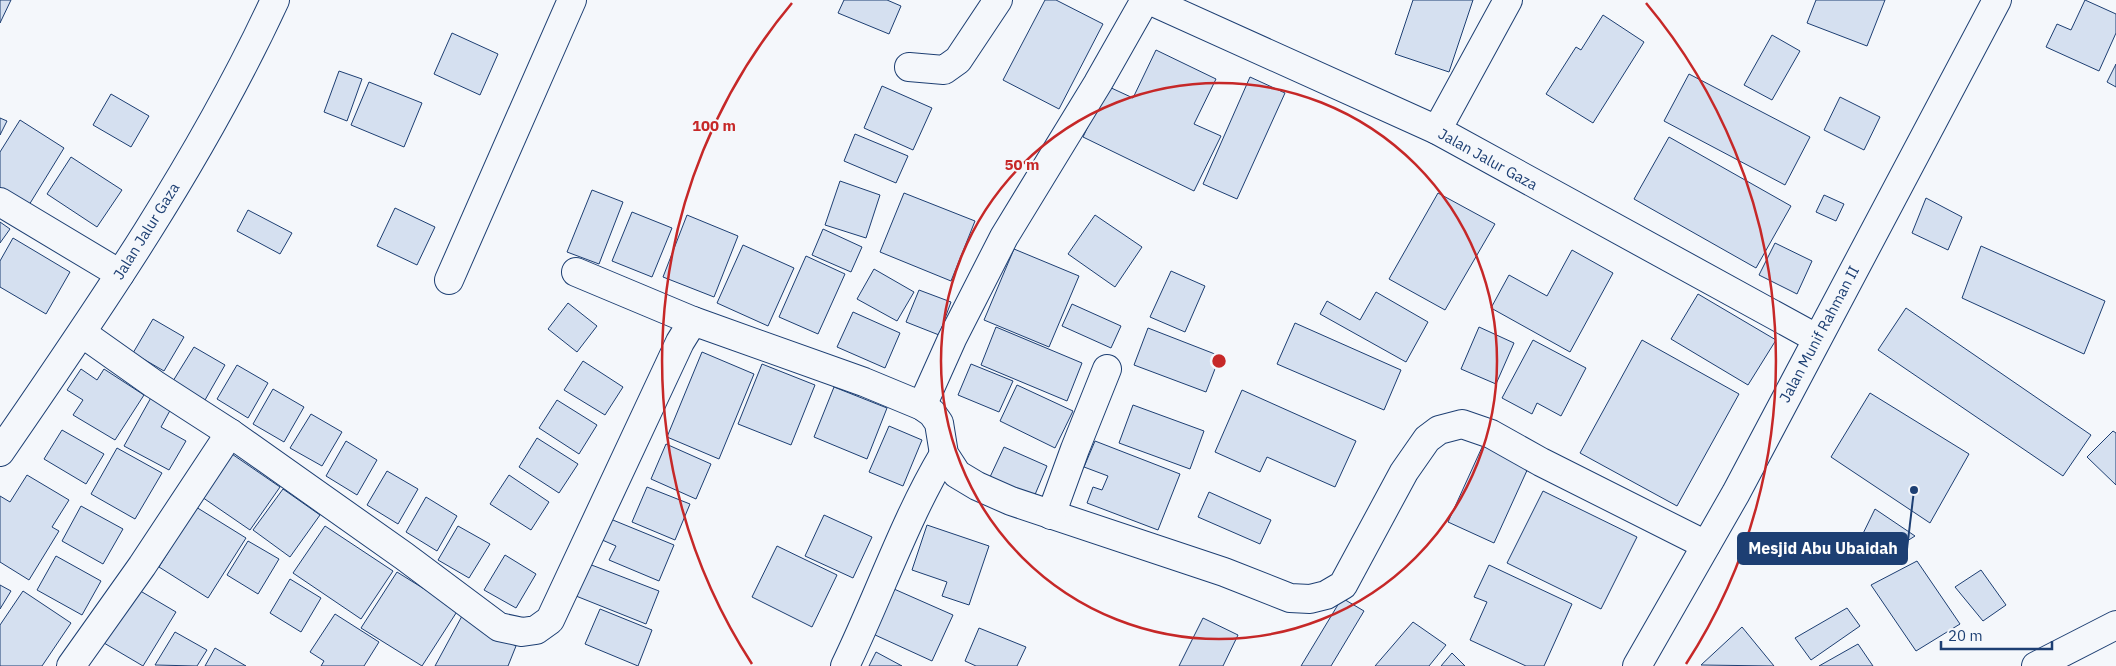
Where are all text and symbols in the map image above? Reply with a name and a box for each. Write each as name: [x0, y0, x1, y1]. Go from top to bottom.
text: 100 m: [692, 116, 736, 135]
street label: Jalan Jalur Gaza: [1435, 124, 1541, 194]
text: 50 m: [1005, 155, 1039, 174]
street label: Jalan Jalur Gaza: [109, 179, 183, 283]
street label: Jalan Munif Rahman II: [1775, 262, 1863, 406]
centre of rings: [1210, 352, 1228, 370]
callout: Mesjid Abu Ubaidah: [1738, 533, 1907, 564]
text: Mesjid Abu Ubaidah: [1748, 538, 1898, 558]
scale bar: [1941, 618, 2052, 650]
text: 20 m: [1948, 626, 1983, 645]

